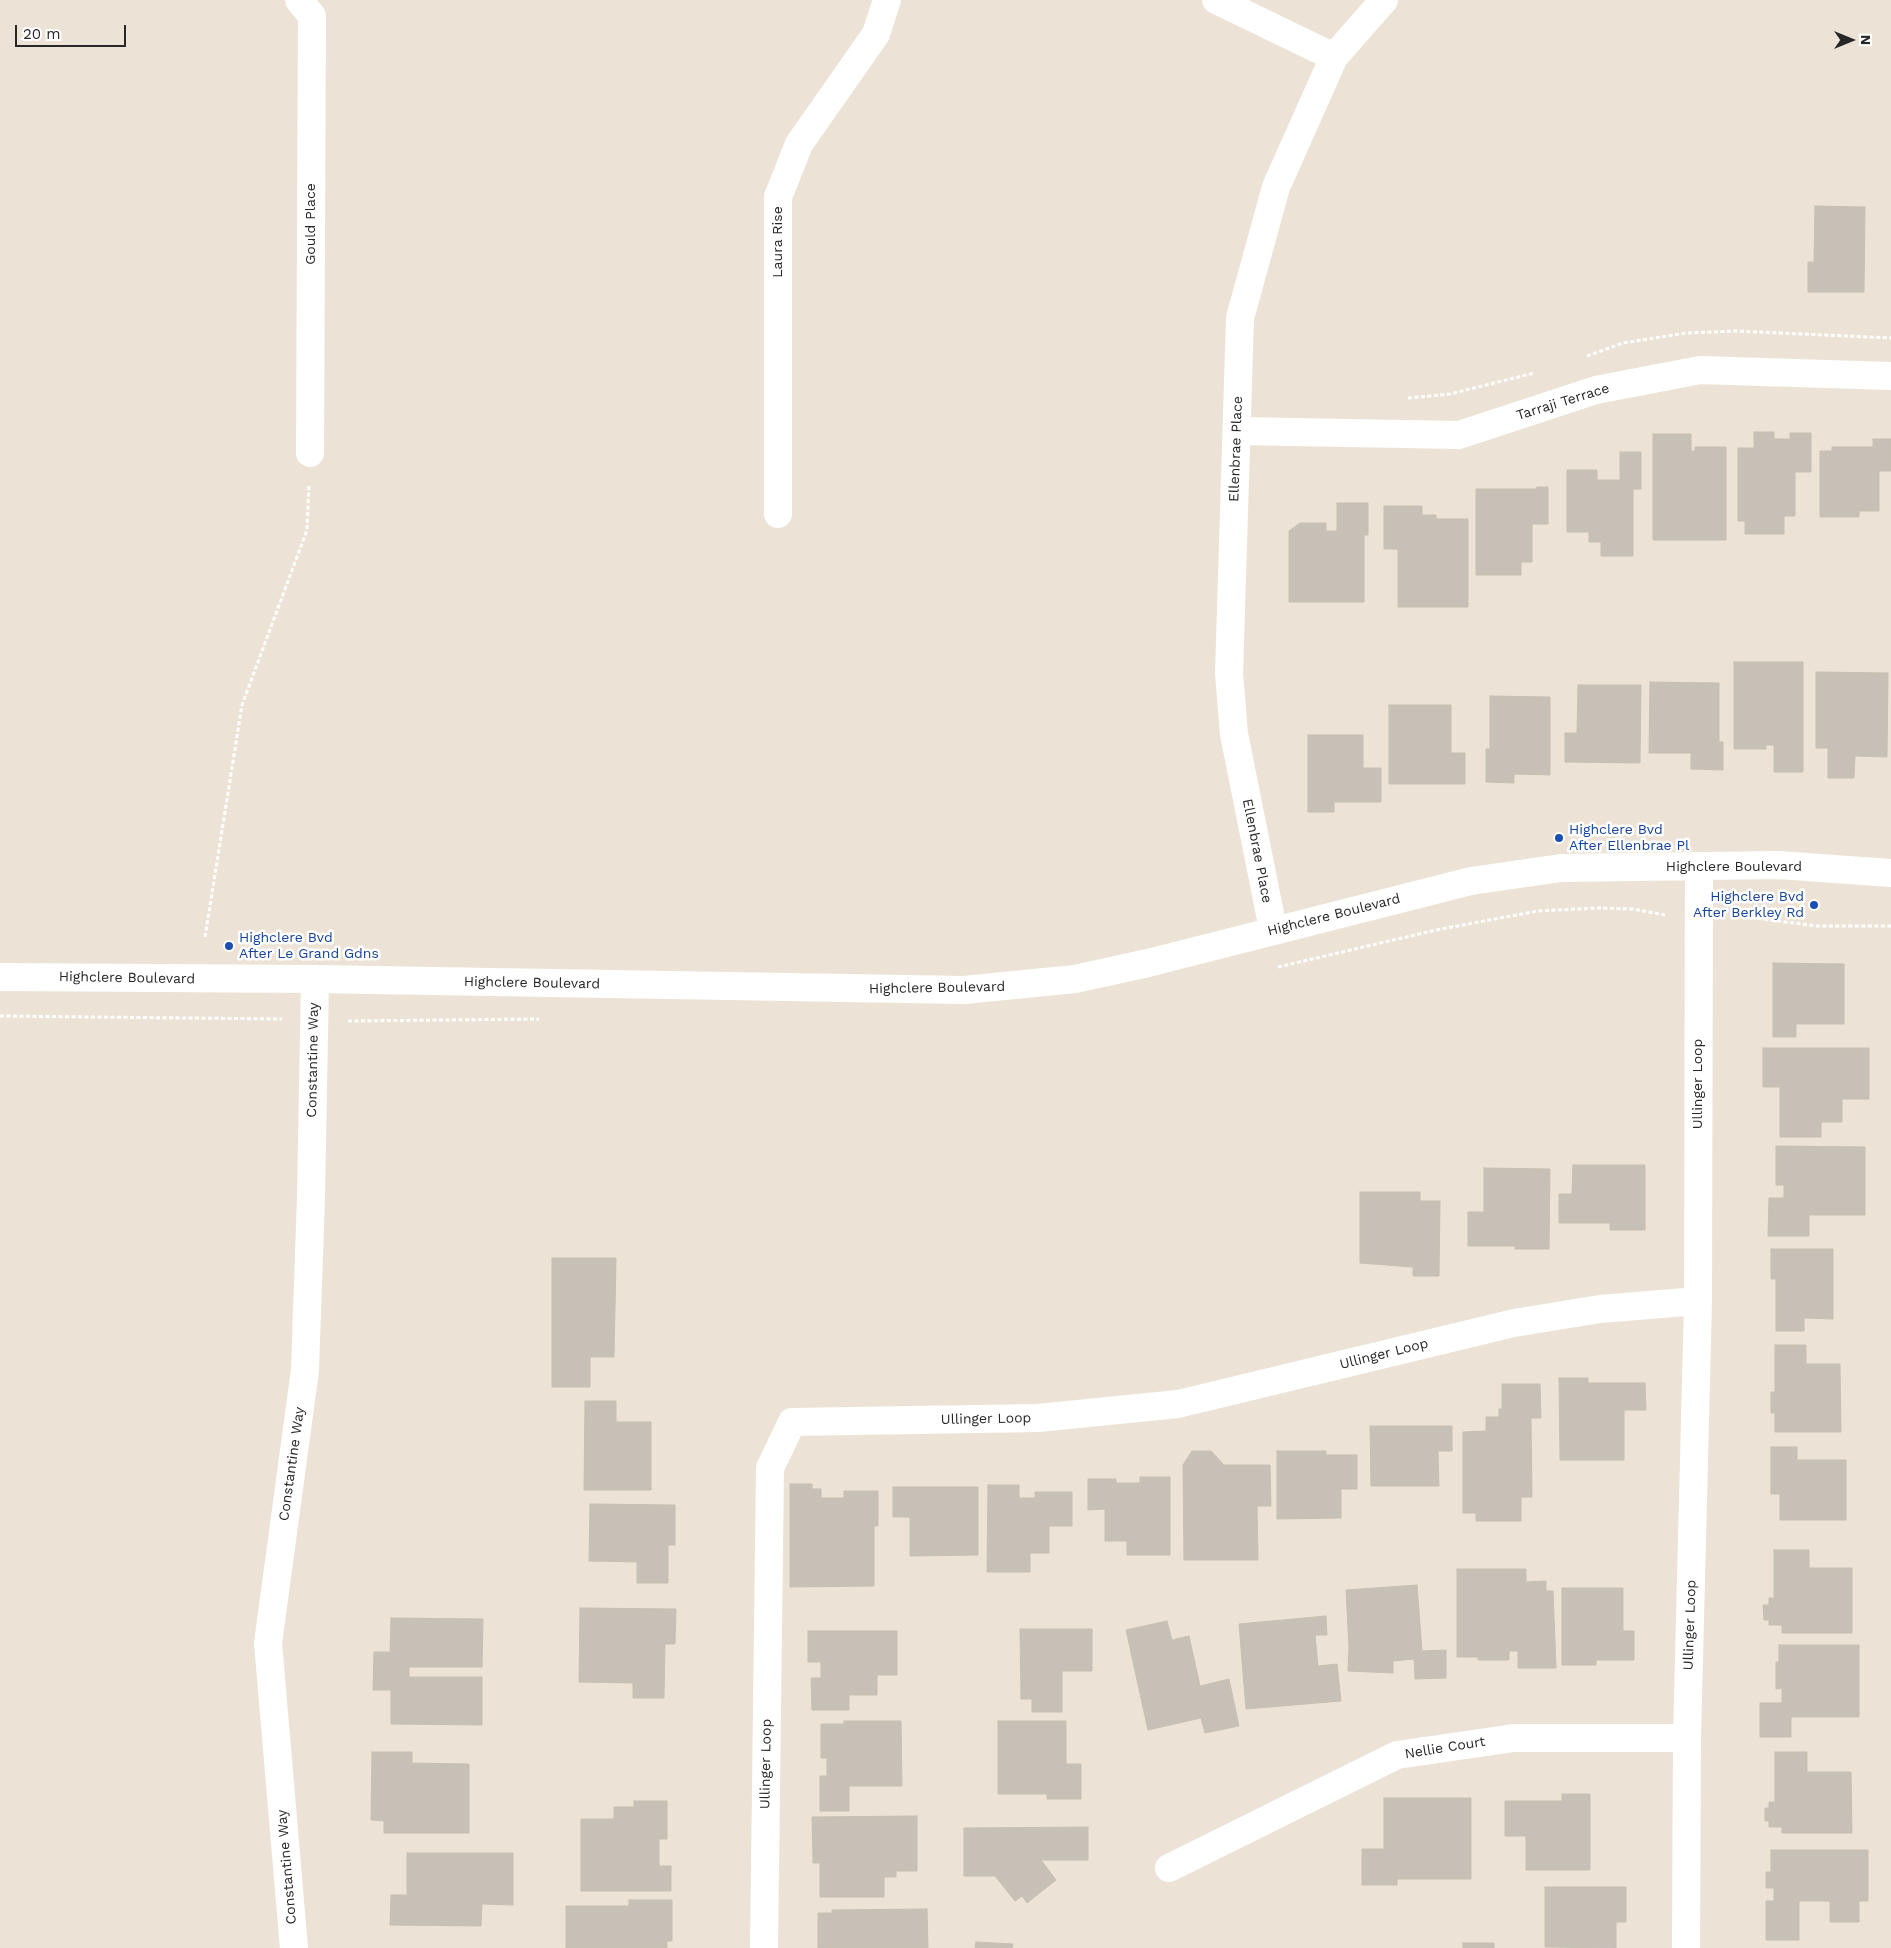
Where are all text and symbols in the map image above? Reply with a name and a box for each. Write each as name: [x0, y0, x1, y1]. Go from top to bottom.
scale bar: [18, 15, 129, 47]
north arrow: [1826, 15, 1876, 65]
text: 20 m: [23, 25, 61, 43]
text: N: [1858, 35, 1874, 45]
street label: Gould Place: [303, 183, 319, 265]
street label: Laura Rise: [770, 206, 786, 278]
street label: Tarraji Terrace: [1514, 380, 1612, 424]
street label: Ellenbrae Place: [1226, 396, 1246, 502]
street label: Ellenbrae Place: [1239, 797, 1275, 905]
place label: Highclere Bvd After Ellenbrae Pl: [1569, 822, 1689, 854]
marker: Highclere Bvd After Ellenbrae Pl: [1553, 832, 1565, 844]
street label: Highclere Boulevard: [1666, 859, 1802, 875]
place label: Highclere Bvd After Berkley Rd: [1693, 889, 1804, 922]
street label: Highclere Boulevard: [1266, 890, 1402, 940]
marker: Highclere Bvd After Berkley Rd: [1808, 899, 1820, 911]
place label: Highclere Bvd After Le Grand Gdns: [239, 930, 379, 962]
marker: Highclere Bvd After Le Grand Gdns: [223, 940, 235, 952]
street label: Highclere Boulevard: [59, 968, 195, 988]
street label: Highclere Boulevard: [464, 973, 600, 993]
street label: Highclere Boulevard: [869, 978, 1005, 998]
street label: Constantine Way: [304, 1002, 322, 1118]
street label: Ullinger Loop: [1690, 1039, 1706, 1129]
street label: Ullinger Loop: [1338, 1335, 1430, 1373]
street label: Constantine Way: [276, 1406, 308, 1522]
street label: Ullinger Loop: [941, 1410, 1031, 1428]
street label: Ullinger Loop: [1680, 1579, 1700, 1671]
street label: Ullinger Loop: [757, 1719, 775, 1809]
street label: Nellie Court: [1404, 1733, 1486, 1763]
street label: Constantine Way: [274, 1809, 300, 1925]

